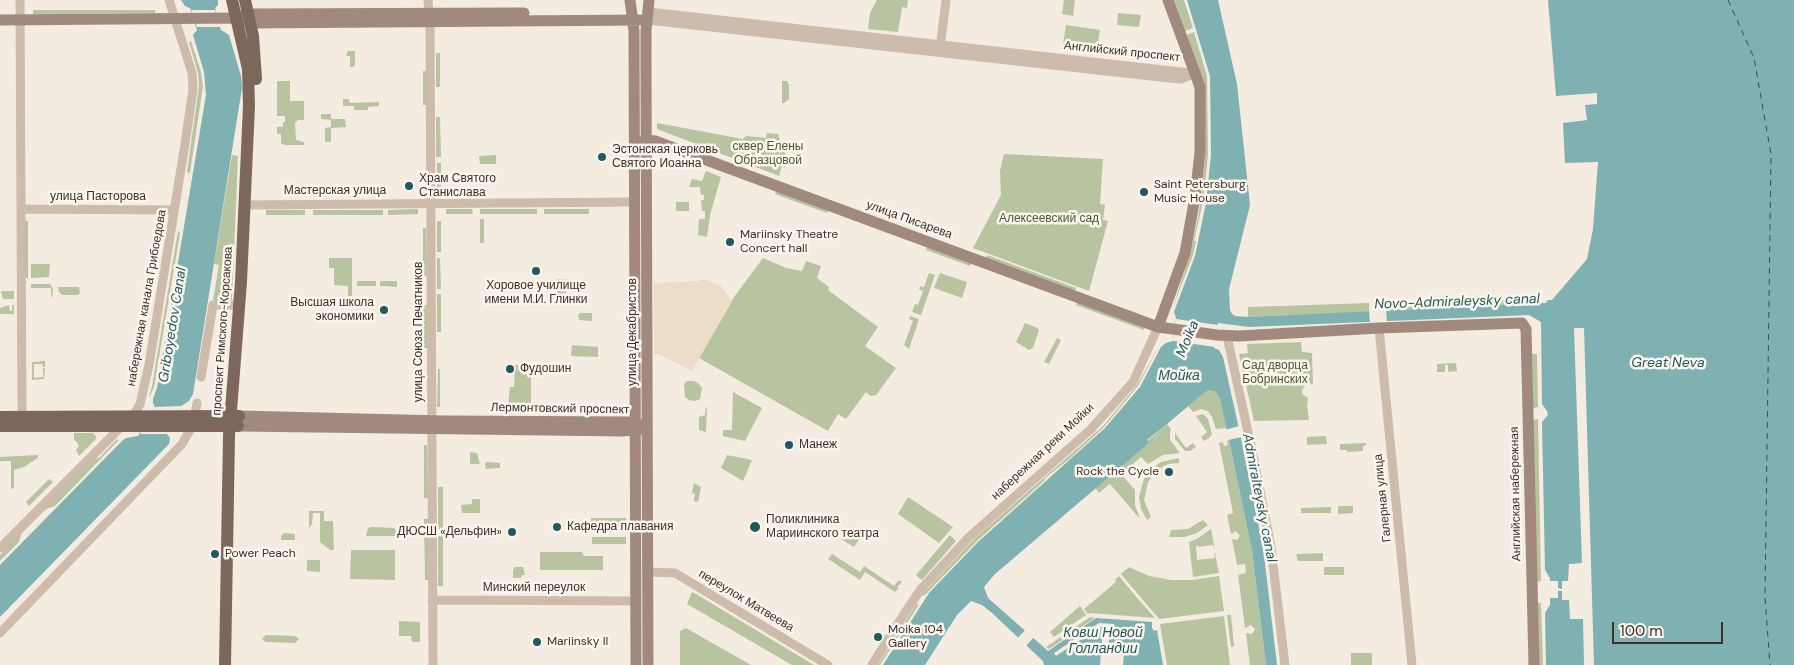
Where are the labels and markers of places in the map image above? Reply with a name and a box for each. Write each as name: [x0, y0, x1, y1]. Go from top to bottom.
place label: Эстонская церковь Святого Иоанна: [612, 143, 718, 171]
marker: Эстонская церковь Святого Иоанна: [596, 151, 608, 163]
place label: Храм Святого Станислава: [419, 172, 496, 200]
place label: Saint Petersburg Music House: [1154, 178, 1246, 206]
marker: Храм Святого Станислава: [403, 180, 415, 192]
marker: Saint Petersburg Music House: [1138, 186, 1150, 198]
place label: Mariinsky Theatre Concert hall: [740, 228, 838, 256]
marker: Mariinsky Theatre Concert hall: [724, 236, 736, 248]
marker: Хоровое училище имени М.И. Глинки: [530, 265, 542, 277]
place label: Хоровое училище имени М.И. Глинки: [485, 279, 587, 307]
place label: Высшая школа экономики: [290, 296, 374, 324]
marker: Высшая школа экономики: [378, 304, 390, 316]
place label: Фудошин: [520, 362, 571, 376]
marker: Фудошин: [504, 363, 516, 375]
place label: Манеж: [799, 438, 837, 452]
marker: Манеж: [783, 439, 795, 451]
place label: Rock the Cycle: [1076, 465, 1159, 479]
marker: Rock the Cycle: [1163, 466, 1175, 478]
place label: Поликлиника Мариинского театра: [766, 513, 879, 541]
place label: Кафедра плавания: [567, 520, 673, 534]
marker: Поликлиника Мариинского театра: [748, 520, 762, 534]
marker: Кафедра плавания: [551, 521, 563, 533]
place label: ДЮСШ «Дельфин»: [397, 525, 502, 539]
marker: ДЮСШ «Дельфин»: [506, 526, 518, 538]
place label: Power Peach: [225, 547, 296, 561]
marker: Power Peach: [209, 548, 221, 560]
place label: Moika 104 Gallery: [888, 623, 943, 651]
marker: Moika 104 Gallery: [872, 631, 884, 643]
place label: Mariinsky II: [547, 635, 608, 649]
marker: Mariinsky II: [531, 636, 543, 648]

